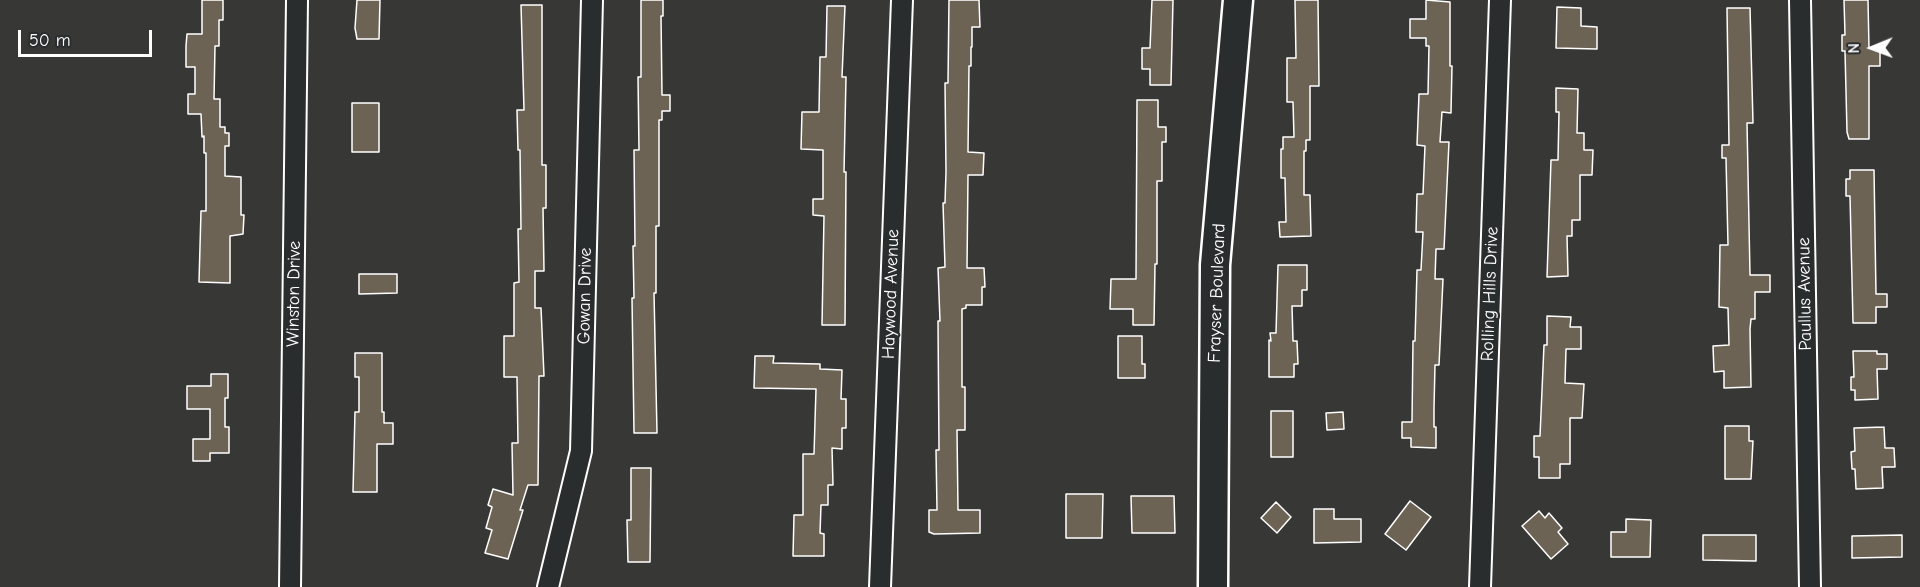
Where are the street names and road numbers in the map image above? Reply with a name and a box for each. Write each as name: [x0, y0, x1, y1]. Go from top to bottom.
street label: Frayser Boulevard: [1204, 223, 1230, 363]
street label: Rolling Hills Drive: [1477, 226, 1503, 362]
street label: Haywood Avenue: [878, 229, 904, 359]
street label: Paullus Avenue: [1793, 237, 1817, 351]
street label: Winston Drive: [282, 241, 306, 347]
street label: Gowan Drive: [573, 247, 597, 345]

